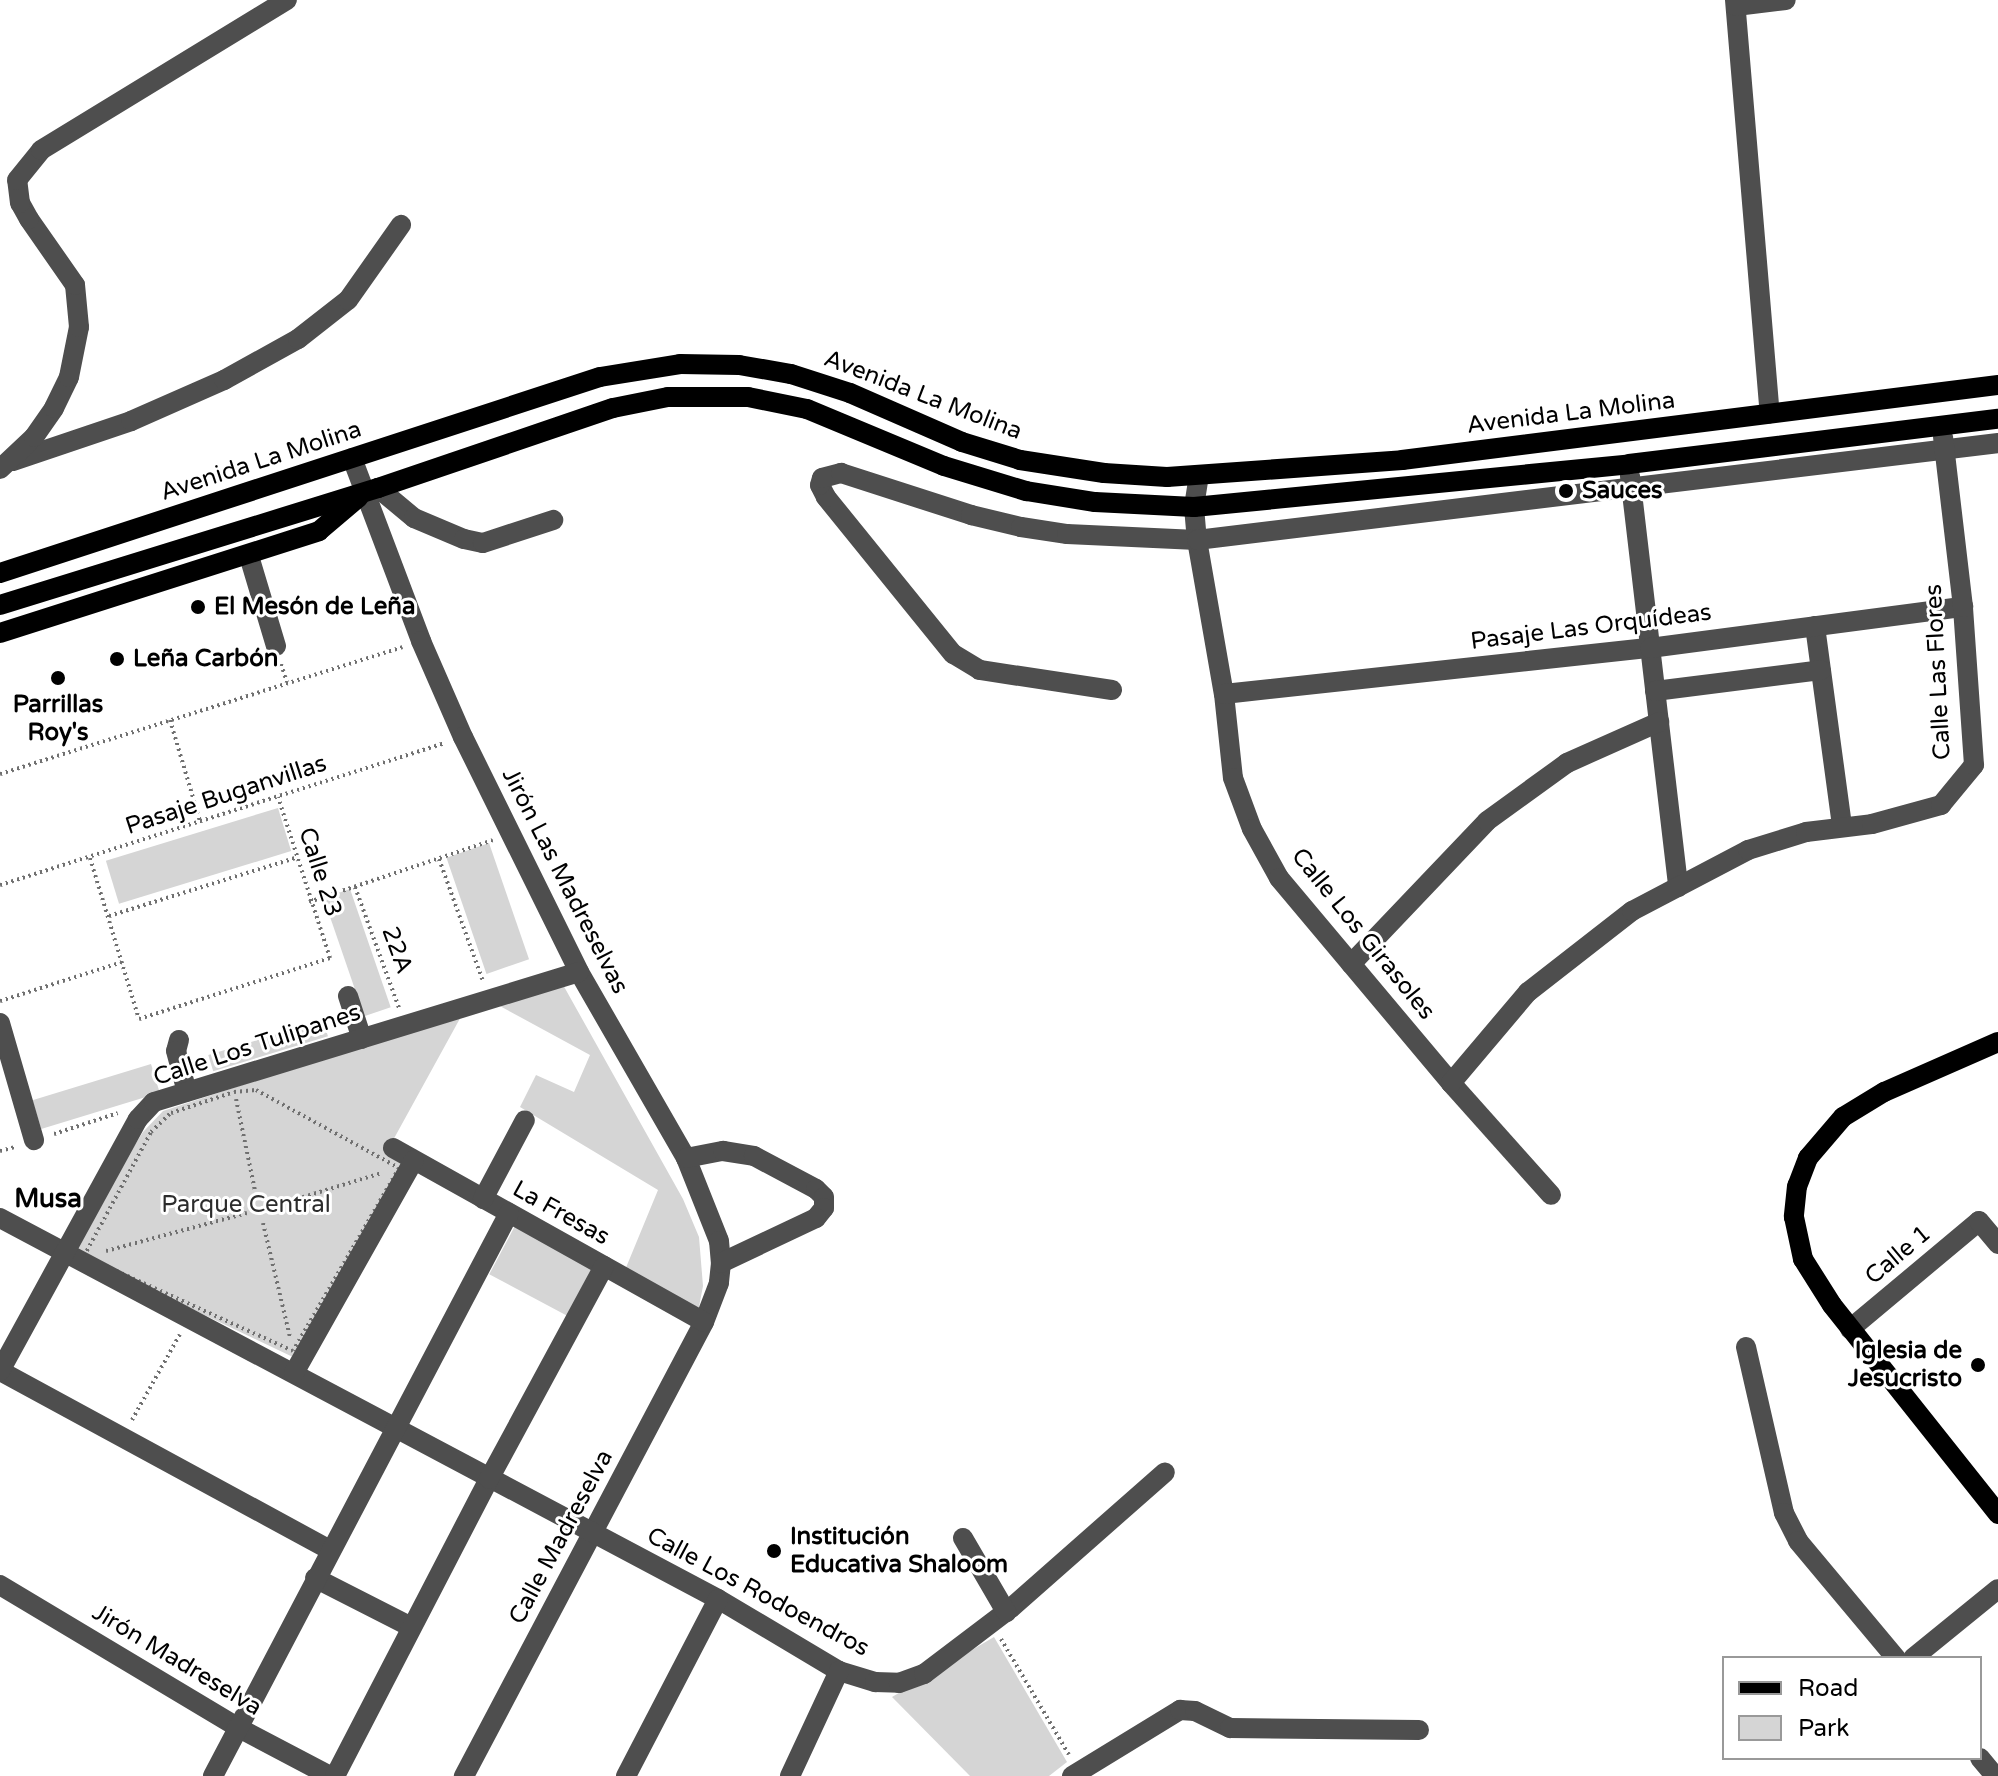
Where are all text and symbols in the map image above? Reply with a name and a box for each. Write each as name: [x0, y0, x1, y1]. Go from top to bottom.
street label: Avenida La Molina: [820, 344, 1026, 446]
street label: Avenida La Molina: [1465, 386, 1677, 440]
street label: Avenida La Molina: [157, 415, 365, 507]
place label: Sauces: [1582, 477, 1663, 505]
marker: Sauces: [1557, 482, 1575, 500]
street label: Calle Las Flores: [1919, 583, 1957, 761]
place label: El Mesón de Leña: [214, 593, 415, 621]
marker: El Mesón de Leña: [189, 598, 207, 616]
street label: Pasaje Las Orquídeas: [1469, 598, 1713, 656]
place label: Leña Carbón: [133, 645, 278, 673]
marker: Leña Carbón: [108, 650, 126, 668]
marker: Parrillas Roy's: [49, 669, 67, 687]
place label: Parrillas Roy's: [13, 691, 103, 747]
street label: Pasaje Buganvillas: [122, 749, 330, 841]
street label: Jirón Las Madreselvas: [496, 763, 634, 999]
street label: Calle 23: [292, 824, 348, 920]
street label: Calle Los Girasoles: [1285, 843, 1441, 1025]
street label: 22A: [375, 922, 419, 978]
street label: Calle Los Tulipanes: [150, 998, 364, 1092]
street label: La Fresas: [507, 1175, 615, 1251]
district label: Musa: [14, 1183, 82, 1215]
park label: Parque Central: [161, 1191, 331, 1219]
street label: Calle 1: [1859, 1219, 1937, 1291]
place label: Iglesia de Jesucristo: [1848, 1337, 1962, 1393]
marker: Iglesia de Jesucristo: [1969, 1356, 1987, 1374]
street label: Calle Madreselva: [503, 1445, 619, 1629]
street label: Calle Los Rodoendros: [642, 1521, 874, 1663]
place label: Institución Educativa Shaloom: [790, 1523, 1008, 1579]
marker: Institución Educativa Shaloom: [765, 1542, 783, 1560]
street label: Jirón Madreselva: [87, 1598, 267, 1722]
legend: [1722, 1656, 1982, 1760]
text: Road: [1798, 1674, 1858, 1703]
text: Park: [1798, 1714, 1849, 1743]

